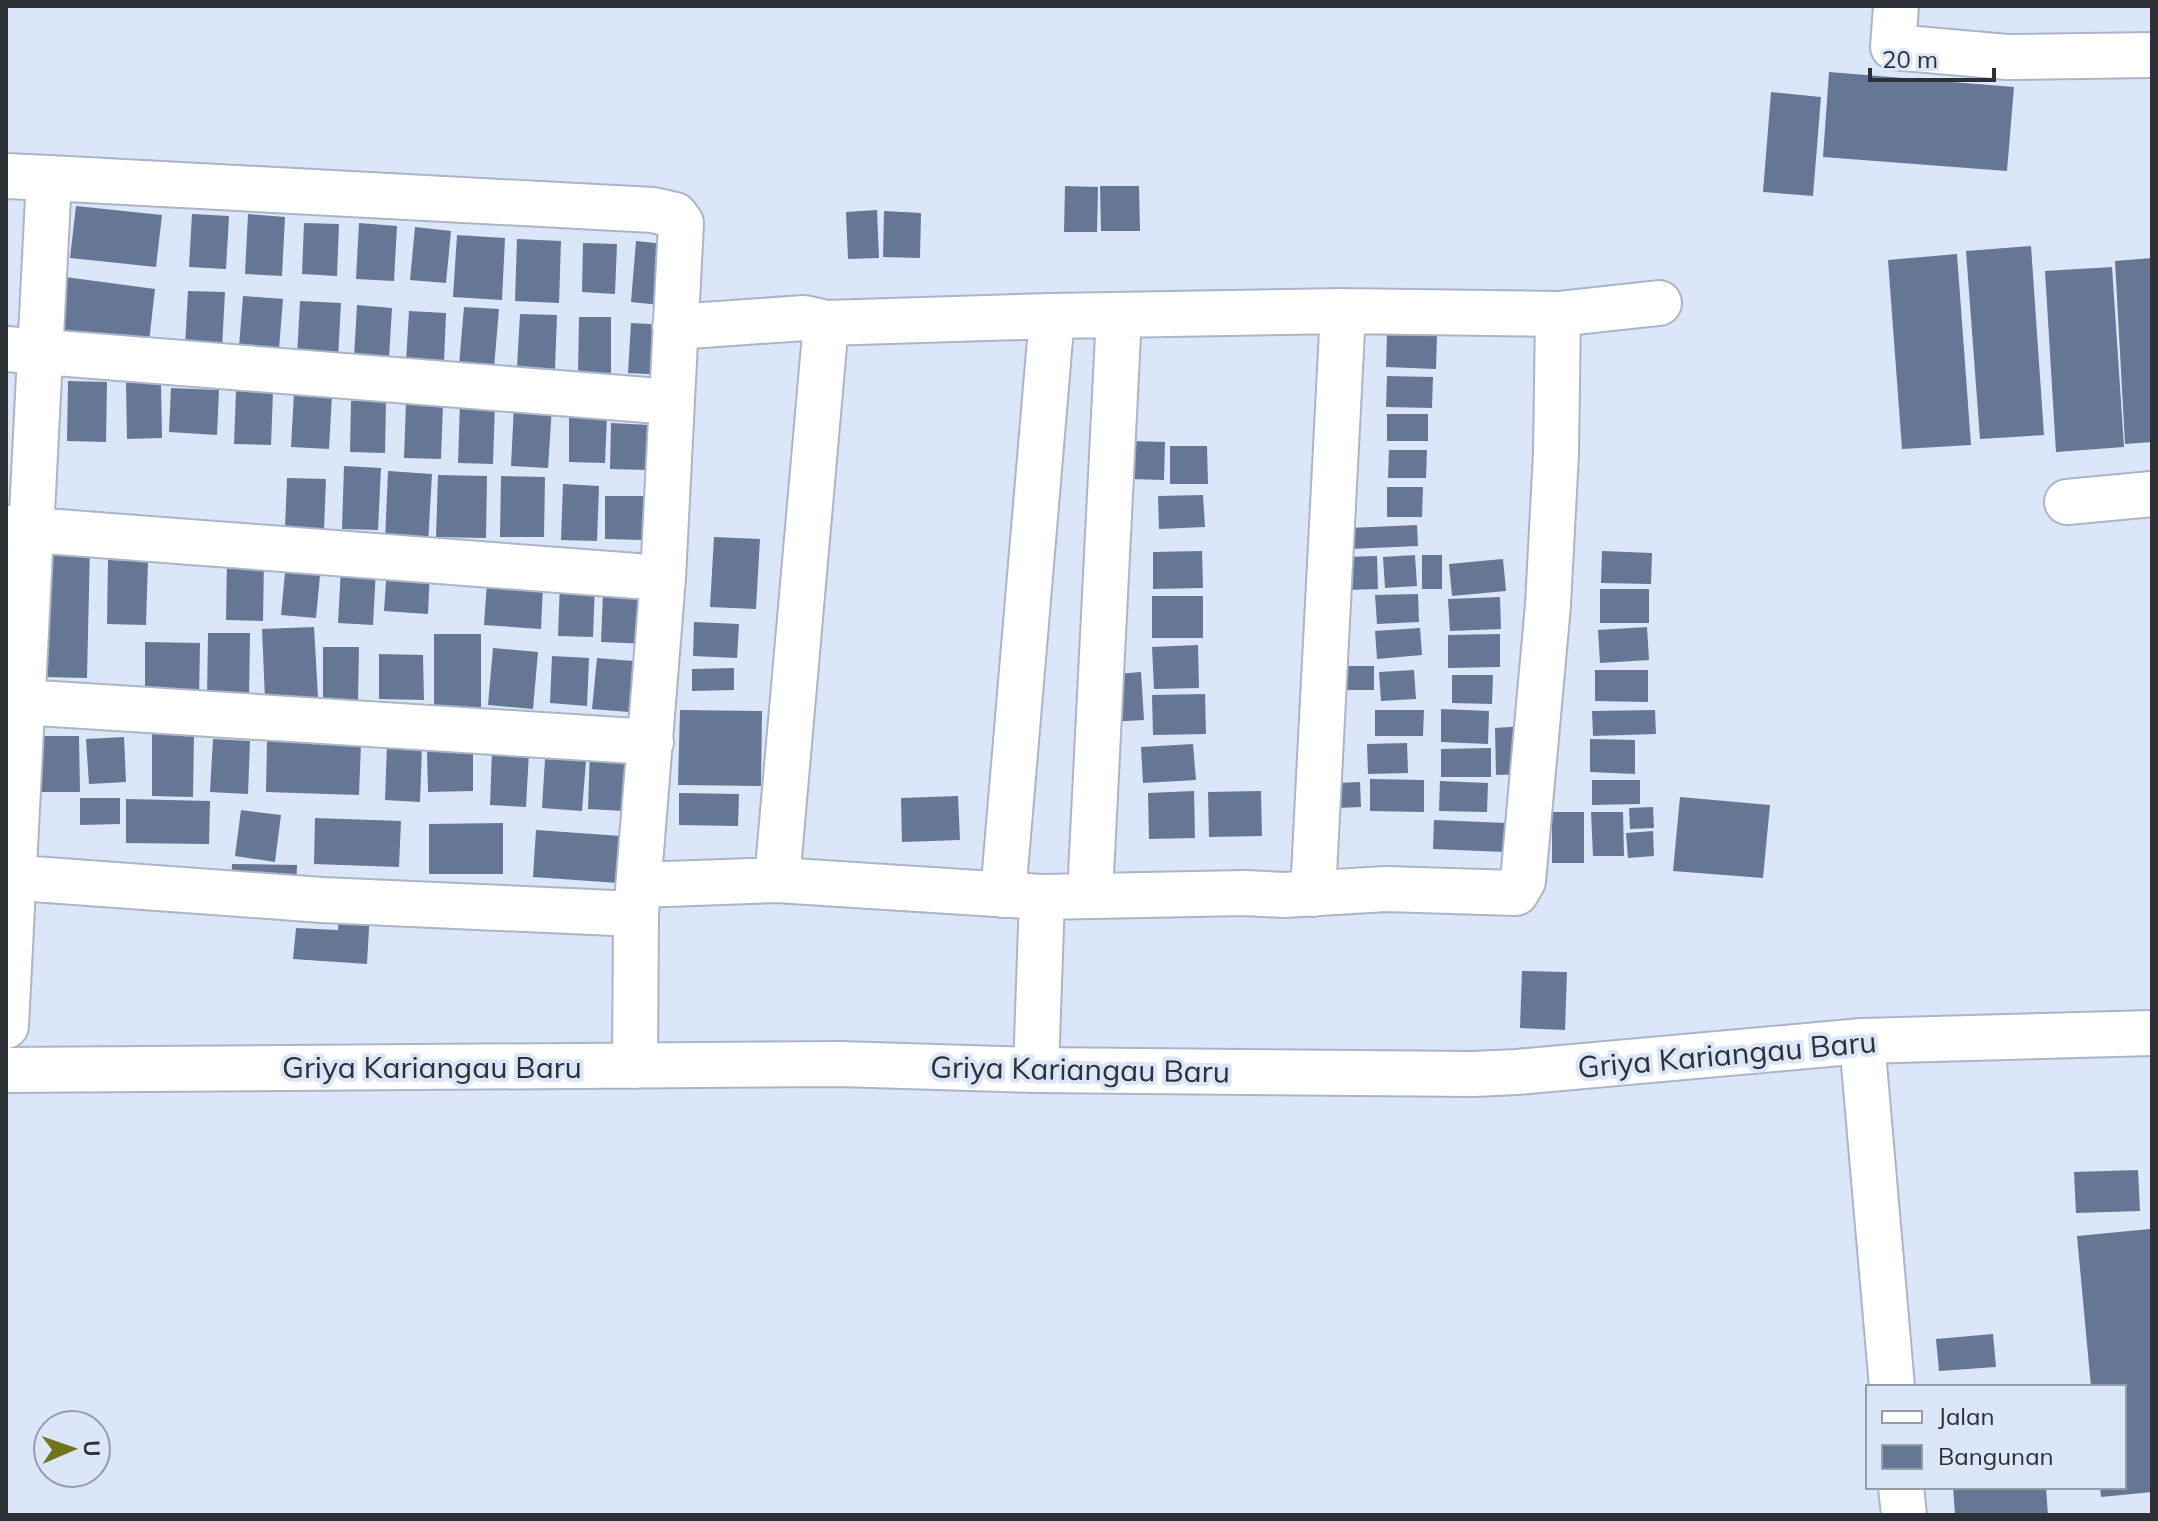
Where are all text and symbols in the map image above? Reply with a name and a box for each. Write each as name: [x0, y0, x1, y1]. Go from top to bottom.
scale bar: [1870, 32, 1994, 82]
text: 20 m: [1882, 44, 1938, 74]
street label: Griya Kariangau Baru: [1576, 1022, 1878, 1086]
street label: Griya Kariangau Baru: [930, 1047, 1230, 1091]
street label: Griya Kariangau Baru: [282, 1048, 582, 1086]
legend: [1866, 1385, 2126, 1489]
text: Jalan: [1938, 1401, 1994, 1431]
north arrow: [32, 1409, 112, 1489]
text: U: [78, 1440, 106, 1457]
text: Bangunan: [1938, 1441, 2054, 1471]

